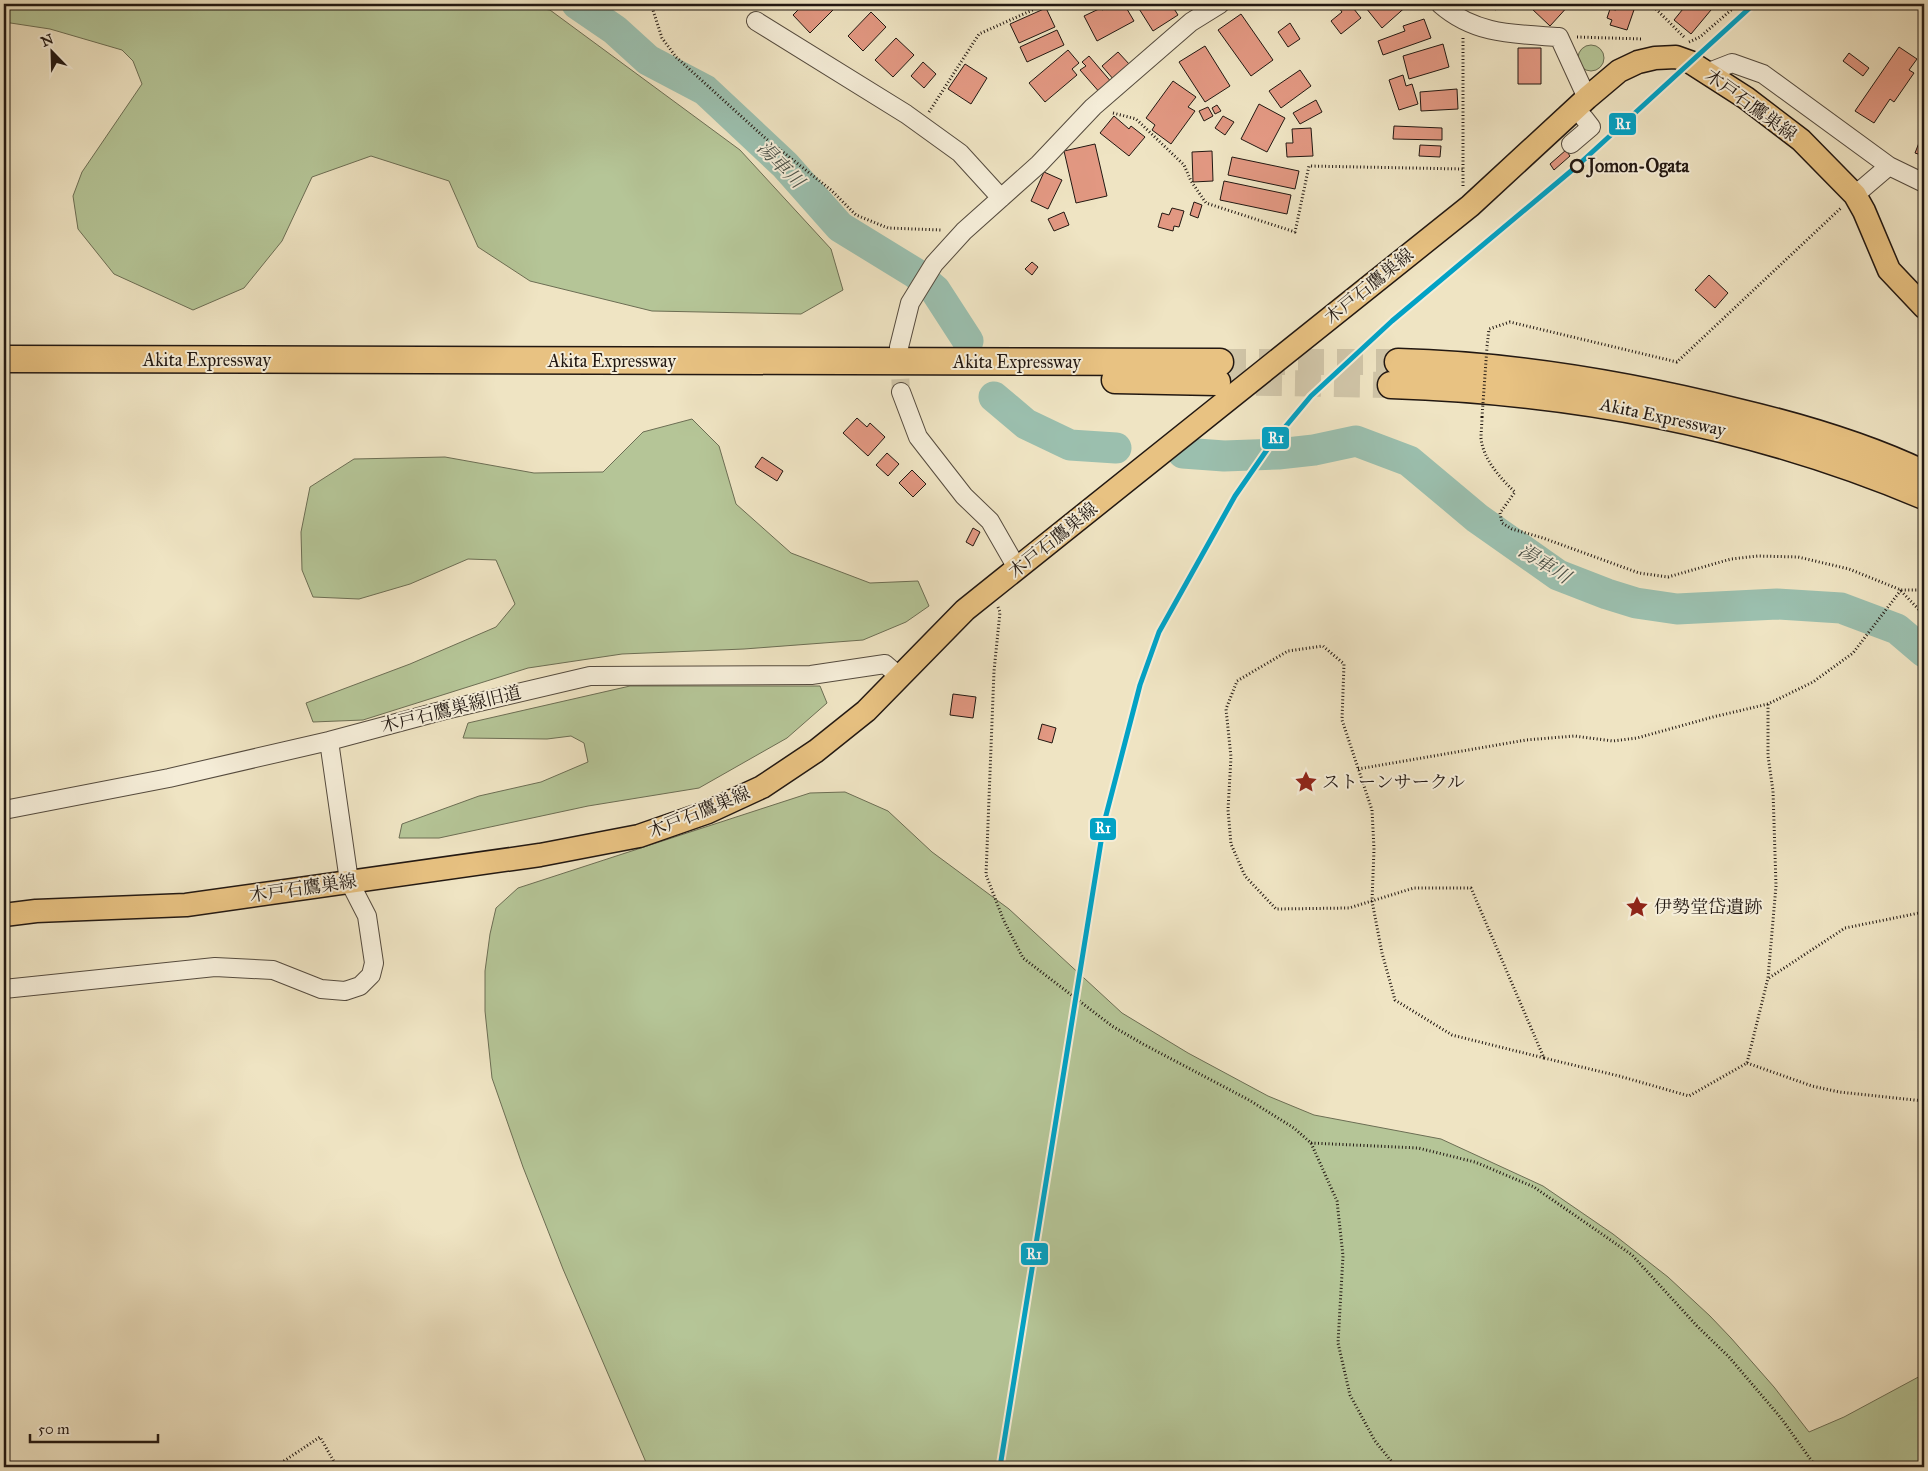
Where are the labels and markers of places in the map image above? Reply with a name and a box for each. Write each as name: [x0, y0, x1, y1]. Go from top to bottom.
place label: Jomon-Ogata: [1586, 155, 1690, 178]
marker: Jomon-Ogata: [1570, 159, 1584, 173]
place icon: ストーンサークル: [1293, 769, 1319, 795]
place label: ストーンサークル: [1322, 771, 1465, 793]
place icon: 伊勢堂岱遺跡: [1624, 894, 1650, 920]
place label: 伊勢堂岱遺跡: [1654, 896, 1762, 918]

